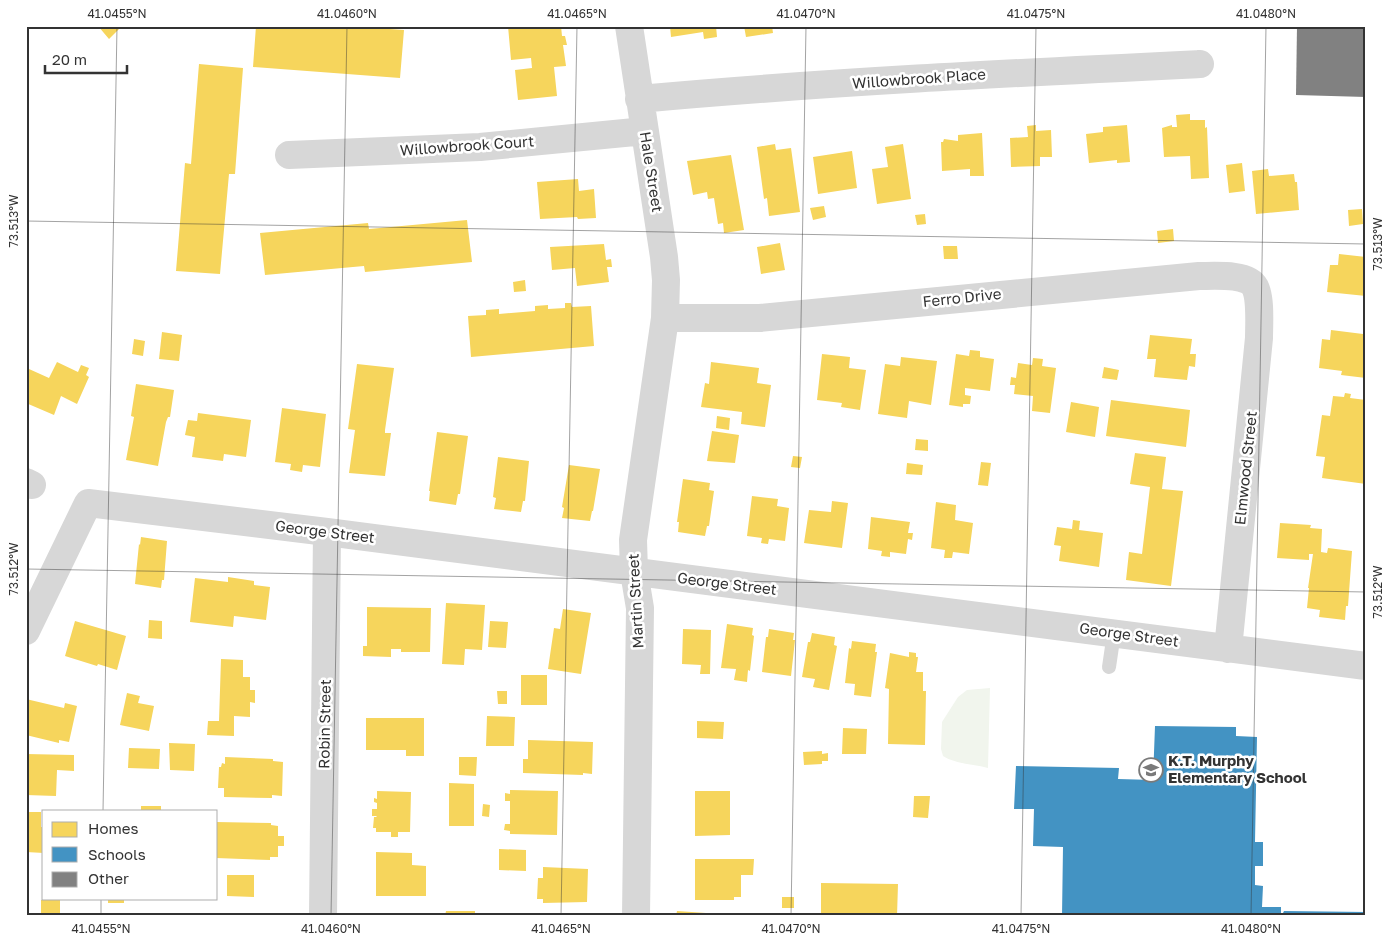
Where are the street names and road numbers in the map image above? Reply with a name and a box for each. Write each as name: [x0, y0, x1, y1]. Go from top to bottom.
street label: Willowbrook Place: [851, 64, 987, 92]
street label: Hale Street: [637, 130, 667, 213]
street label: Willowbrook Court: [399, 131, 535, 159]
street label: Ferro Drive: [922, 284, 1002, 310]
street label: Elmwood Street: [1230, 410, 1260, 526]
street label: George Street: [274, 516, 376, 546]
street label: Martin Street: [624, 553, 646, 649]
street label: George Street: [676, 568, 778, 598]
street label: George Street: [1078, 618, 1180, 650]
street label: Robin Street: [314, 679, 334, 769]

